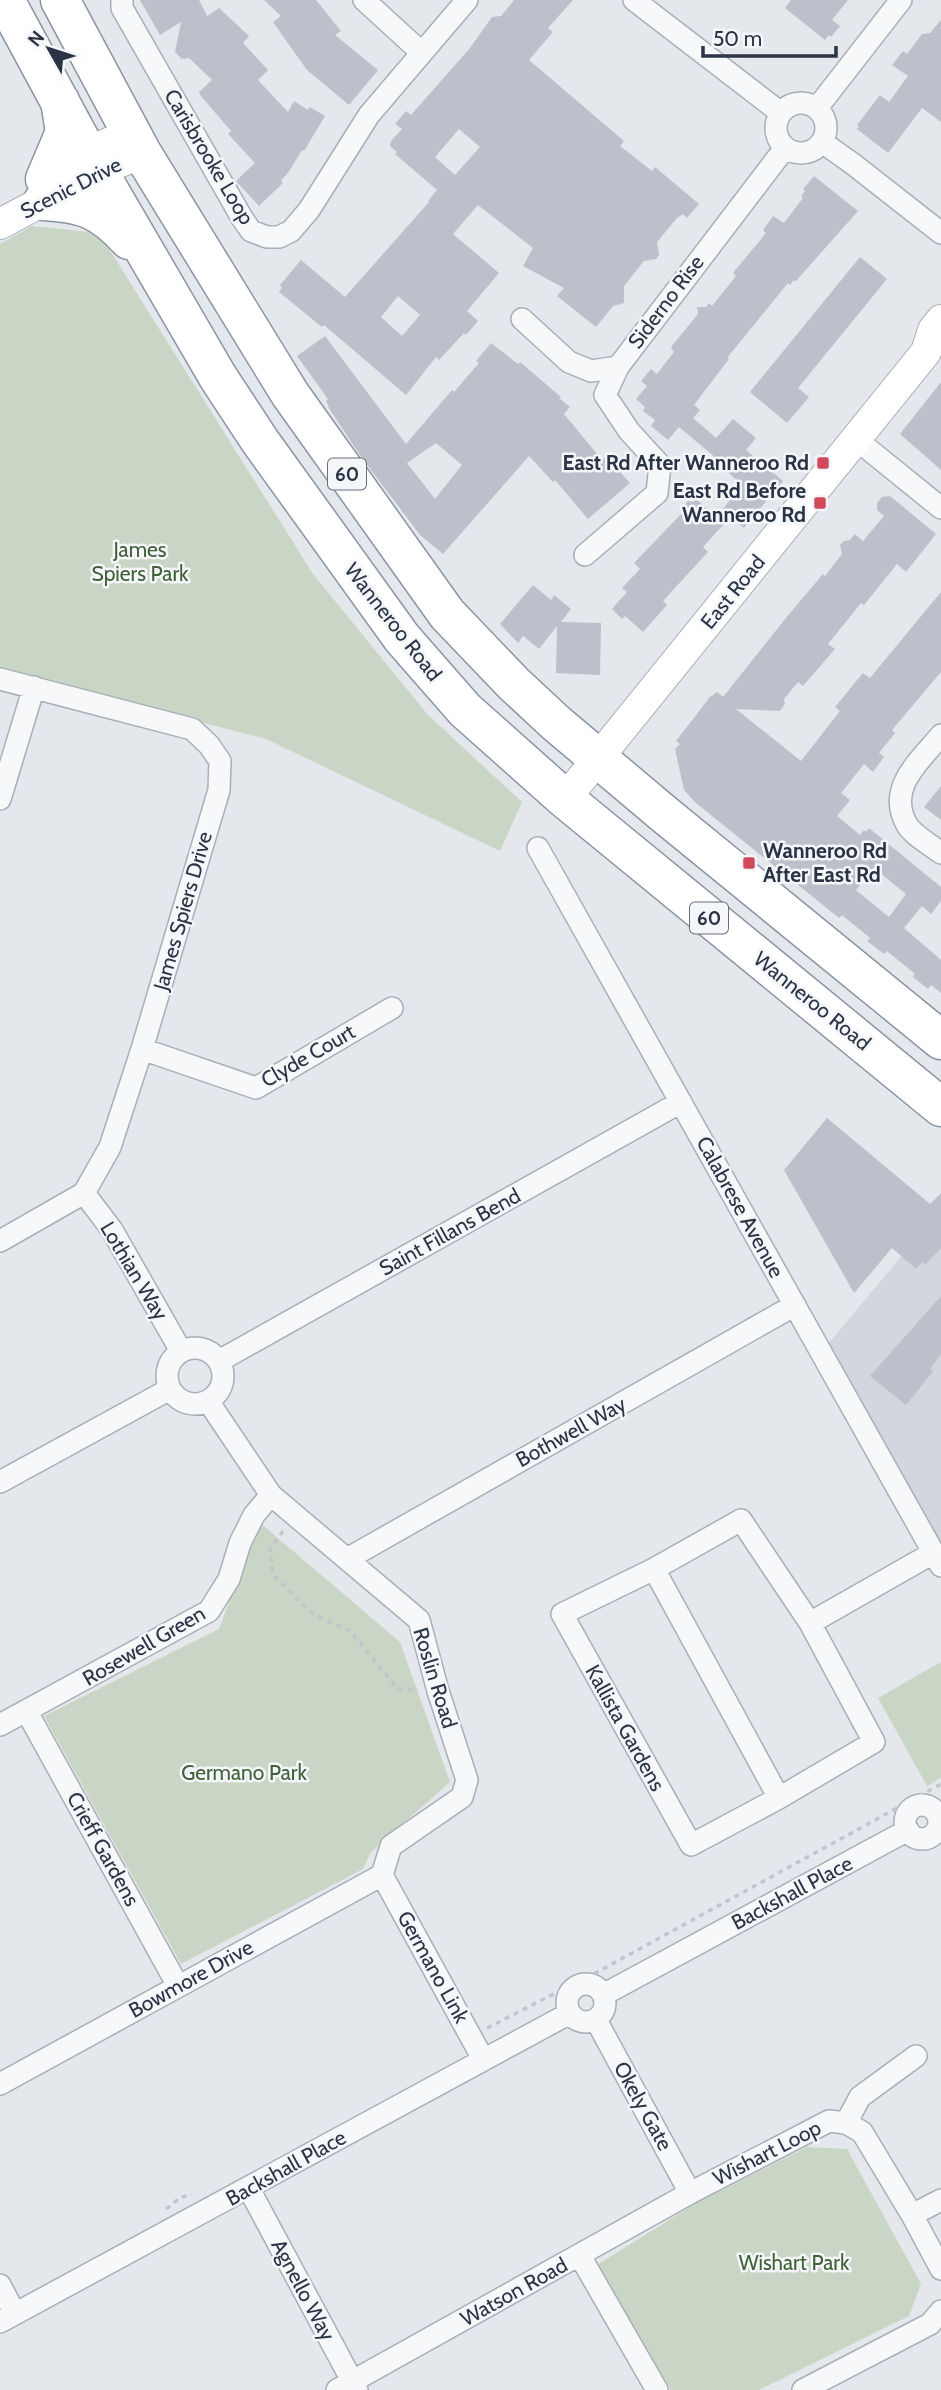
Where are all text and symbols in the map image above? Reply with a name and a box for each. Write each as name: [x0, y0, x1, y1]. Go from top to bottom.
north arrow: [14, 14, 84, 84]
scale bar: [703, 14, 836, 58]
text: N: [23, 26, 49, 51]
text: 50 m: [713, 26, 762, 51]
street label: Carisbrooke Loop: [159, 85, 260, 229]
street label: Scenic Drive: [16, 151, 126, 224]
street label: Siderno Rise: [622, 250, 709, 353]
place label: East Rd After Wanneroo Rd: [563, 450, 809, 475]
marker: East Rd After Wanneroo Rd: [815, 455, 831, 471]
road number: 60: [328, 458, 366, 489]
place label: East Rd Before Wanneroo Rd: [673, 478, 806, 527]
marker: East Rd Before Wanneroo Rd: [812, 495, 828, 511]
park label: James Spiers Park: [92, 537, 189, 586]
street label: East Road: [695, 550, 770, 634]
street label: Wanneroo Road: [340, 558, 447, 686]
street label: James Spiers Drive: [148, 828, 217, 994]
place label: Wanneroo Rd After East Rd: [763, 838, 887, 887]
marker: Wanneroo Rd After East Rd: [741, 855, 757, 871]
road number: 60: [690, 902, 728, 934]
street label: Wanneroo Road: [749, 946, 876, 1055]
street label: Clyde Court: [256, 1019, 359, 1092]
street label: Calabrese Avenue: [691, 1132, 790, 1282]
street label: Saint Fillans Bend: [375, 1183, 525, 1281]
street label: Lothian Way: [95, 1217, 174, 1325]
street label: Bothwell Way: [511, 1391, 631, 1472]
street label: Rosewell Green: [78, 1600, 209, 1691]
street label: Roslin Road: [408, 1625, 463, 1731]
street label: Kallista Gardens: [580, 1660, 671, 1795]
park label: Germano Park: [181, 1760, 307, 1785]
street label: Crieff Gardens: [62, 1787, 145, 1910]
street label: Backshall Place: [727, 1850, 857, 1935]
street label: Germano Link: [392, 1906, 475, 2028]
street label: Bowmore Drive: [124, 1934, 257, 2023]
street label: Okely Gate: [609, 2057, 678, 2155]
street label: Wishart Loop: [709, 2115, 825, 2190]
street label: Backshall Place: [221, 2124, 350, 2211]
street label: Agnello Way: [266, 2235, 341, 2345]
park label: Wishart Park: [739, 2250, 850, 2275]
street label: Watson Road: [456, 2252, 572, 2331]

